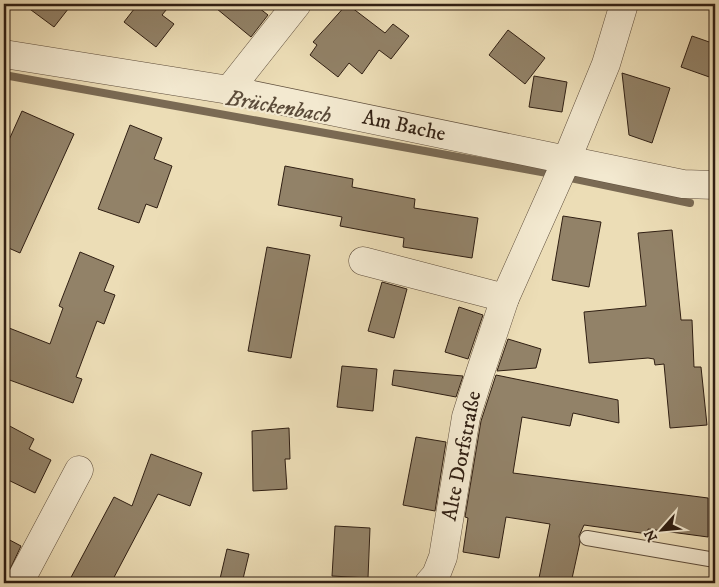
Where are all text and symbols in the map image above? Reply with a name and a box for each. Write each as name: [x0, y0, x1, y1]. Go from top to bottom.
water label: Brückenbach: [224, 84, 334, 129]
street label: Am Bache: [360, 104, 448, 148]
street label: Alte Dorfstraße: [437, 389, 487, 523]
north arrow: [636, 504, 686, 554]
text: N: [640, 526, 662, 545]

